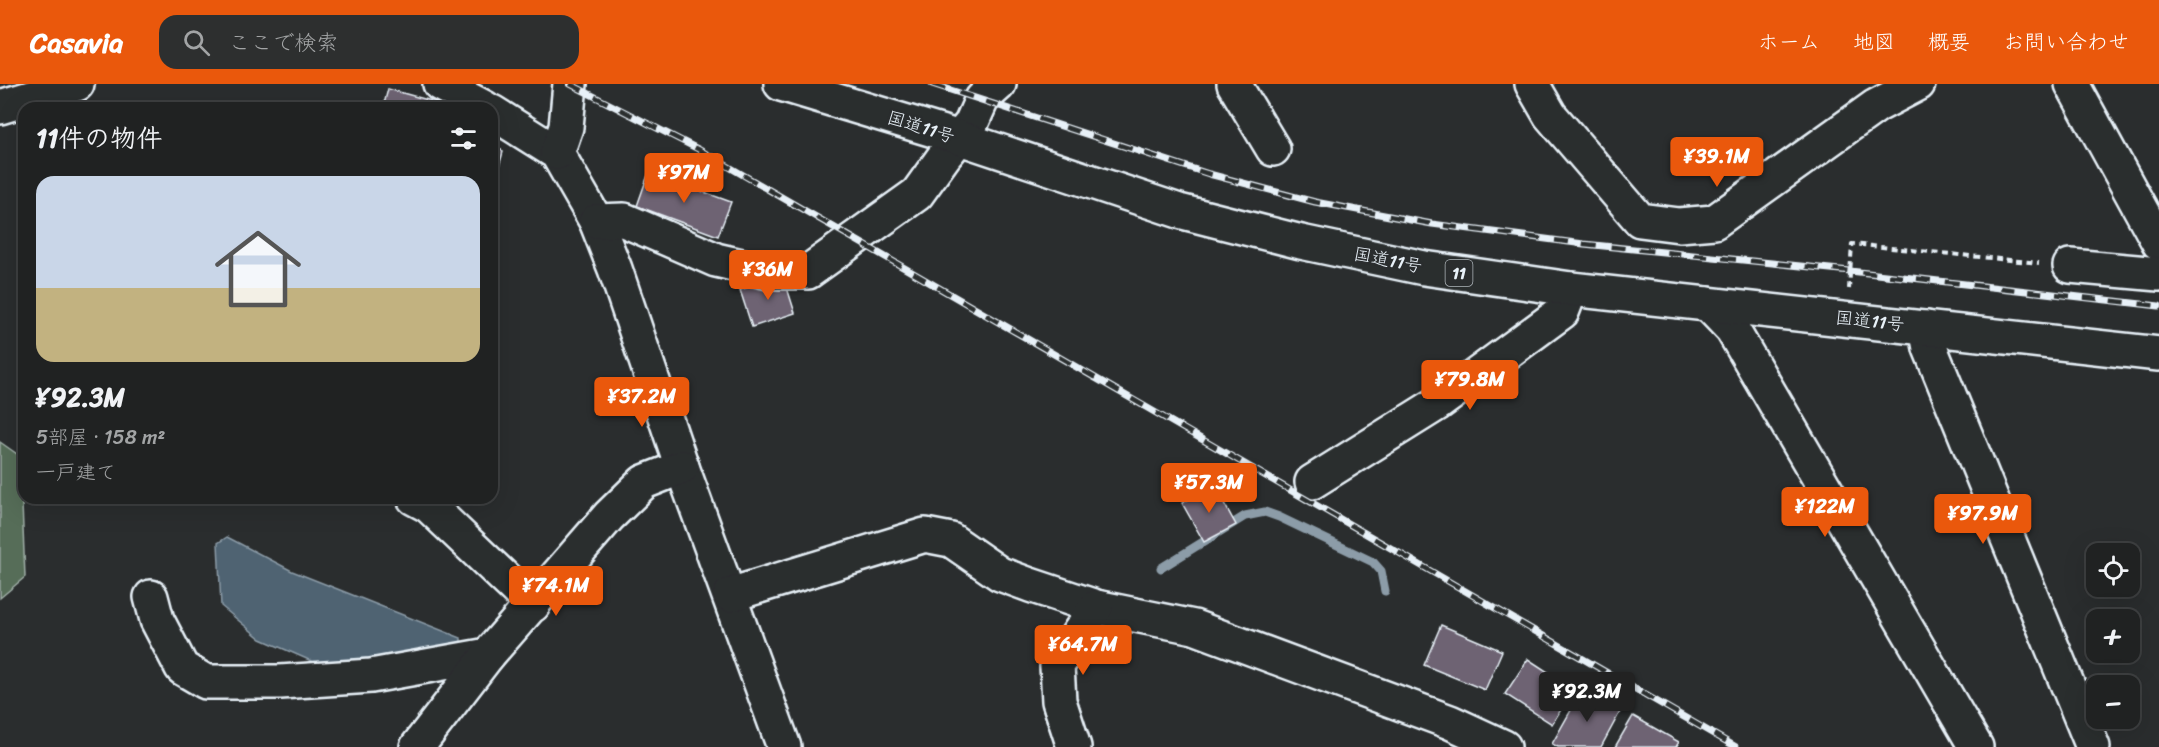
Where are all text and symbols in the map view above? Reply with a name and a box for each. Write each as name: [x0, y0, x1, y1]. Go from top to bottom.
search box: [159, 15, 579, 69]
text: Casavia: [30, 18, 123, 67]
text: ここで検索: [228, 23, 338, 62]
text: ホーム: [1758, 23, 1820, 61]
text: 地図: [1853, 23, 1895, 61]
text: 概要: [1928, 23, 1970, 61]
text: お問い合わせ: [2003, 23, 2129, 61]
icon: search: [180, 26, 213, 59]
street label: 国道11号: [883, 102, 959, 152]
text: 11件の物件: [36, 115, 162, 161]
icon: filters: [447, 122, 480, 155]
pin: ¥39.1M: [1668, 137, 1766, 188]
text: ¥39.1M: [1684, 139, 1750, 174]
pin: ¥97M: [648, 153, 720, 204]
text: ¥97M: [658, 155, 710, 190]
icon: home: [204, 215, 312, 323]
street label: 国道11号: [1351, 238, 1425, 282]
pin: ¥36M: [732, 250, 804, 301]
text: ¥36M: [743, 252, 793, 287]
road number: 11: [1446, 260, 1472, 286]
street label: 国道11号: [1834, 301, 1906, 341]
pin: ¥79.8M: [1421, 360, 1519, 411]
text: ¥79.8M: [1435, 362, 1505, 397]
text: ¥92.3M: [36, 374, 125, 420]
pin: ¥37.2M: [593, 377, 691, 428]
text: ¥37.2M: [608, 379, 676, 414]
text: 5部屋 · 158 m²: [36, 420, 165, 455]
text: 一戸建て: [36, 455, 116, 490]
pin: ¥57.3M: [1160, 463, 1258, 514]
text: ¥57.3M: [1175, 465, 1243, 500]
pin: ¥122M: [1783, 487, 1867, 538]
text: ¥122M: [1795, 489, 1855, 524]
pin: ¥97.9M: [1934, 494, 2032, 545]
text: ¥97.9M: [1948, 496, 2018, 531]
map controls: [2086, 543, 2140, 729]
button: locate: [2086, 543, 2140, 597]
pin: ¥74.1M: [507, 566, 605, 617]
text: ¥74.1M: [523, 568, 589, 603]
button: +: [2086, 609, 2140, 663]
pin: ¥64.7M: [1034, 625, 1132, 676]
text: ¥64.7M: [1049, 627, 1117, 662]
pin: ¥92.3M: [1538, 672, 1636, 723]
text: ¥92.3M: [1553, 674, 1621, 709]
button: −: [2086, 675, 2140, 729]

